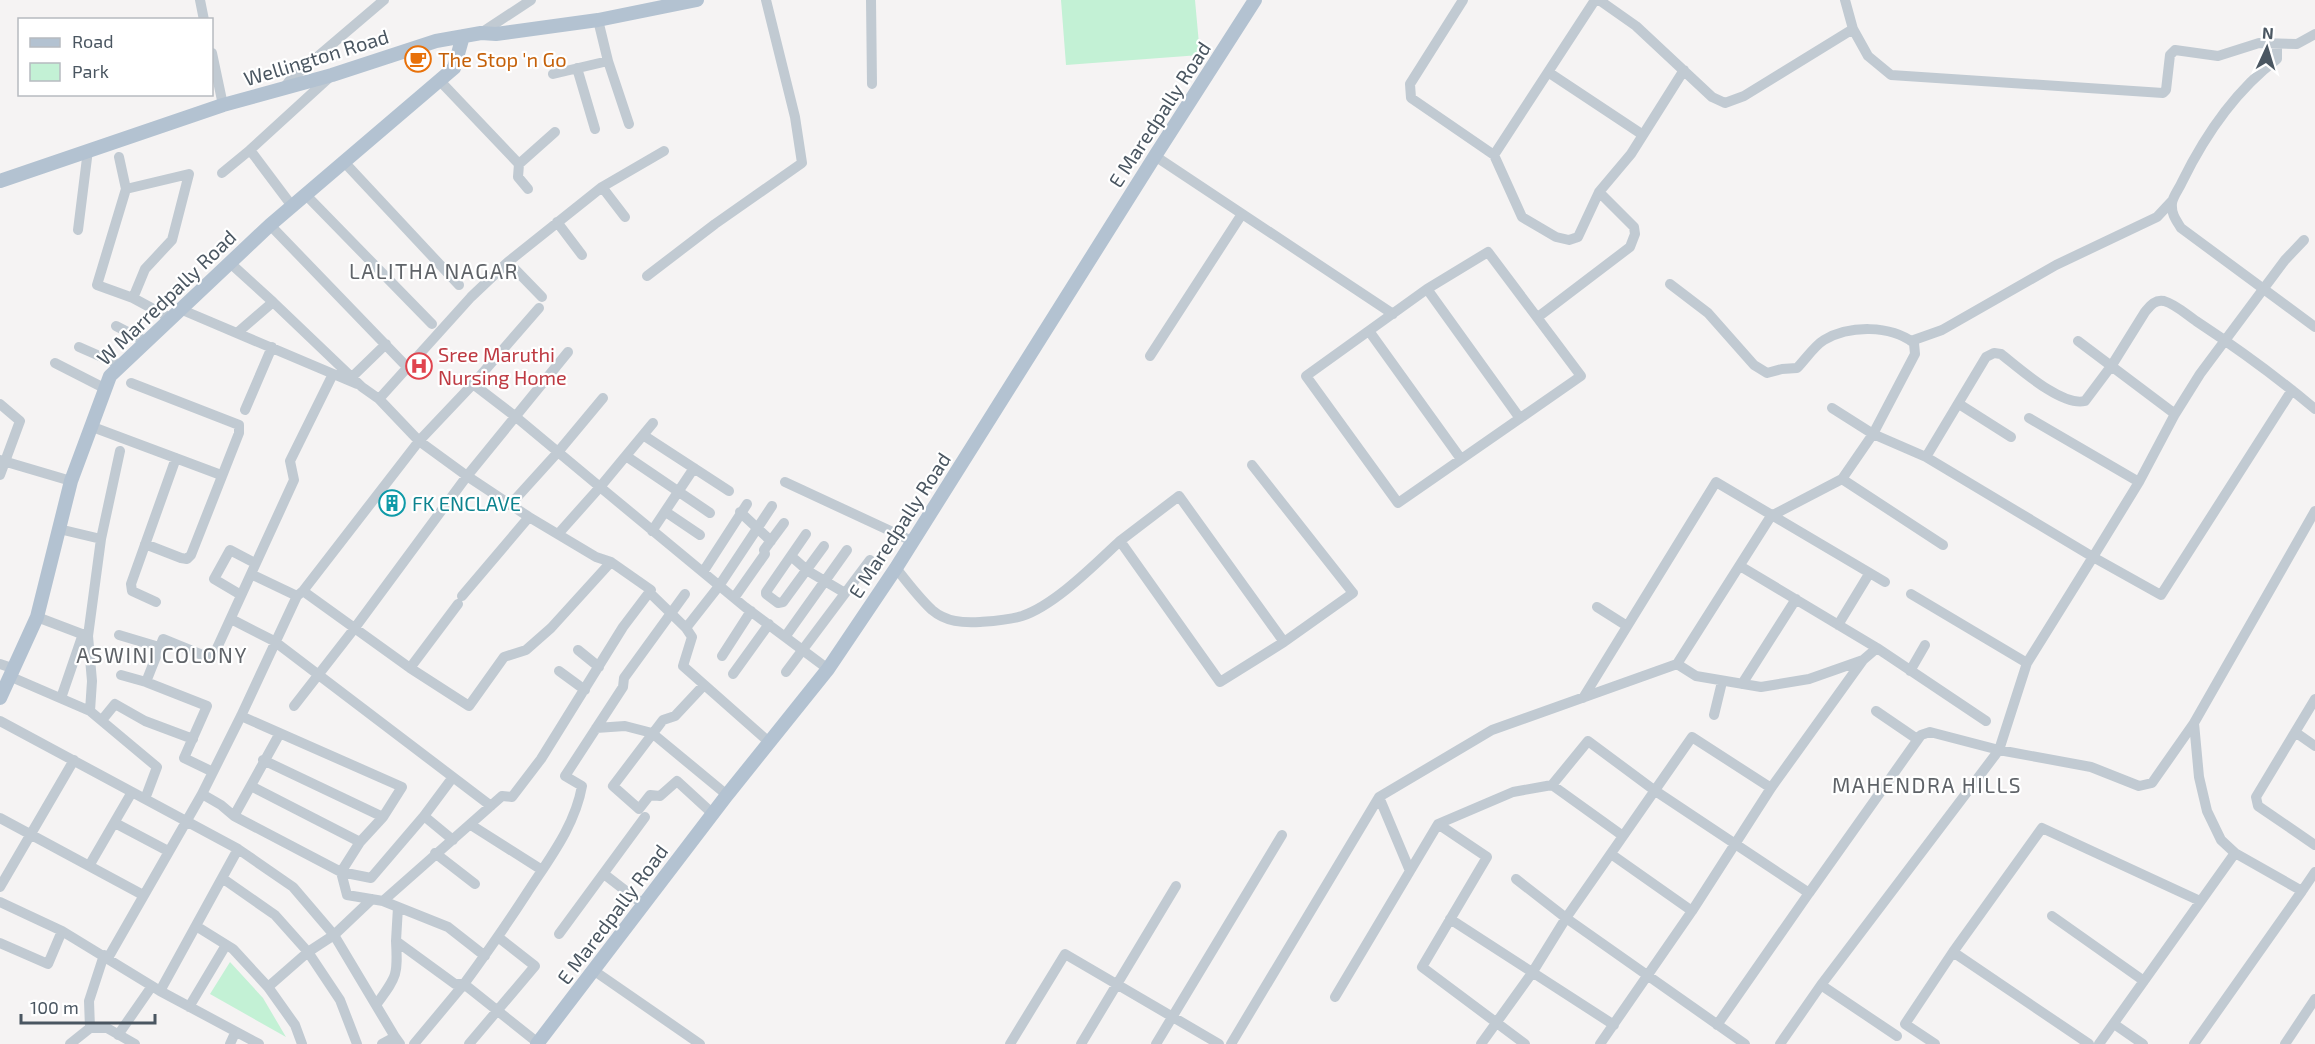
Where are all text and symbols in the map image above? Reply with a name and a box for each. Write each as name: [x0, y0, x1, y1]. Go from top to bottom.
legend: [18, 18, 213, 96]
north arrow: [2237, 18, 2297, 78]
text: N: [2262, 23, 2275, 42]
street label: Wellington Road: [241, 24, 391, 90]
text: Road: [72, 30, 113, 52]
street label: E Maredpally Road: [1103, 37, 1215, 191]
cafe icon: The Stop 'n Go: [403, 44, 433, 74]
place label: The Stop 'n Go: [438, 47, 567, 71]
text: Park: [72, 60, 109, 82]
street label: W Marredpally Road: [91, 224, 241, 370]
district label: LALITHA NAGAR: [349, 258, 519, 283]
place label: Sree Maruthi Nursing Home: [438, 342, 567, 389]
hospital icon: Sree Maruthi Nursing Home: [404, 351, 434, 381]
street label: E Maredpally Road: [843, 448, 955, 602]
building icon: FK ENCLAVE: [377, 488, 407, 518]
place label: FK ENCLAVE: [412, 491, 521, 515]
district label: ASWINI COLONY: [76, 642, 248, 667]
district label: MAHENDRA HILLS: [1832, 772, 2022, 797]
street label: E Maredpally Road: [552, 839, 672, 989]
scale bar: [21, 987, 154, 1025]
text: 100 m: [30, 996, 79, 1018]

